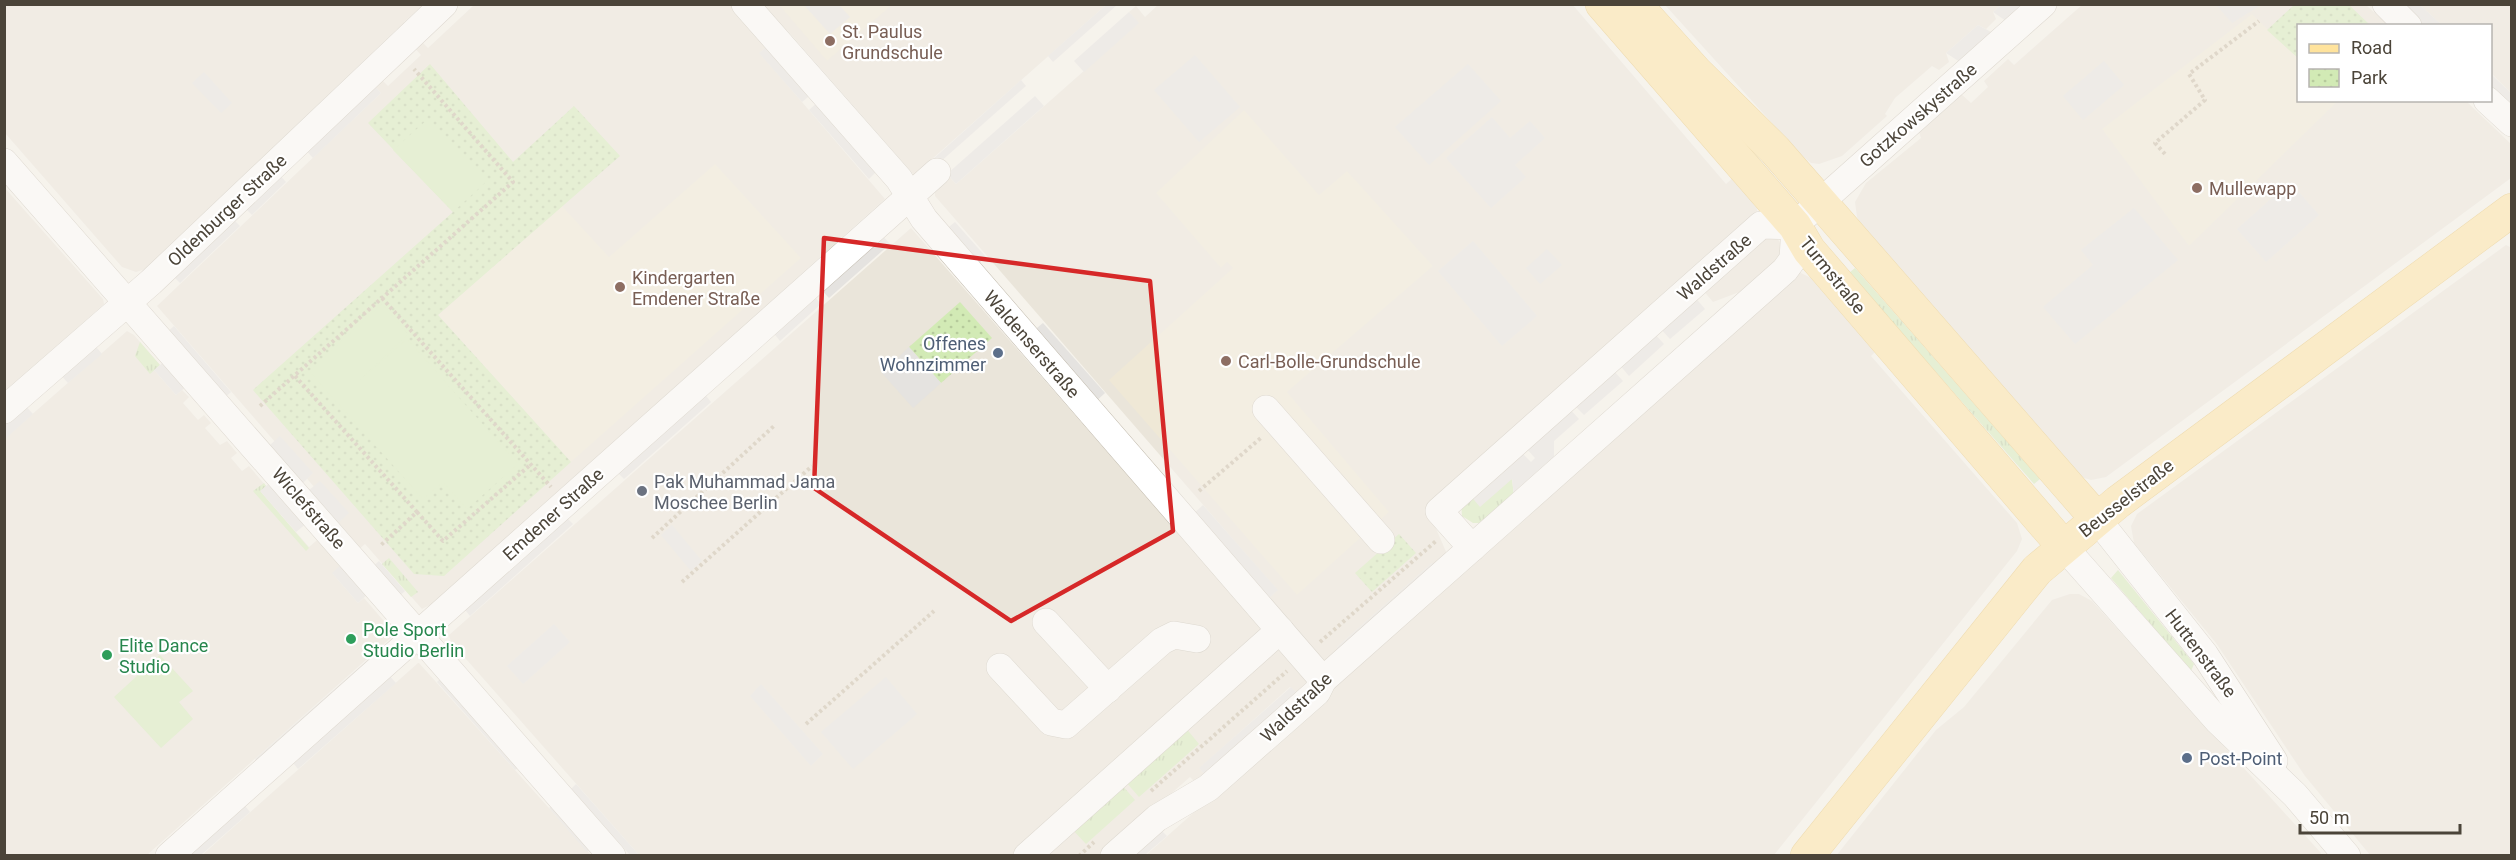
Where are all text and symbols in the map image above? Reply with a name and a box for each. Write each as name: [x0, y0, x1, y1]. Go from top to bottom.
place label: St. Paulus Grundschule: [842, 21, 943, 63]
legend: [2297, 24, 2492, 102]
marker: St. Paulus Grundschule: [823, 34, 837, 48]
text: Road: [2351, 37, 2392, 58]
street label: Gotzkowskystraße: [1855, 58, 1981, 172]
text: Park: [2351, 67, 2388, 88]
street label: Oldenburger Straße: [163, 149, 291, 271]
place label: Mullewapp: [2209, 178, 2296, 199]
marker: Mullewapp: [2190, 181, 2204, 195]
street label: Waldstraße: [1673, 229, 1755, 305]
street label: Turmstraße: [1796, 232, 1870, 318]
place label: Kindergarten Emdener Straße: [632, 267, 760, 309]
marker: Kindergarten Emdener Straße: [613, 280, 627, 294]
street label: Waldenserstraße: [980, 286, 1084, 402]
place label: Offenes Wohnzimmer: [880, 333, 986, 375]
marker: Offenes Wohnzimmer: [991, 346, 1005, 360]
place label: Carl-Bolle-Grundschule: [1238, 351, 1421, 372]
marker: Carl-Bolle-Grundschule: [1219, 354, 1233, 368]
street label: Beusselstraße: [2075, 455, 2177, 541]
street label: Wiclefstraße: [268, 463, 350, 553]
street label: Emdener Straße: [498, 463, 608, 565]
place label: Pak Muhammad Jama Moschee Berlin: [654, 471, 835, 513]
marker: Pak Muhammad Jama Moschee Berlin: [635, 484, 649, 498]
street label: Huttenstraße: [2161, 605, 2241, 701]
place label: Pole Sport Studio Berlin: [363, 619, 464, 661]
marker: Pole Sport Studio Berlin: [344, 632, 358, 646]
place label: Elite Dance Studio: [119, 635, 208, 677]
marker: Elite Dance Studio: [100, 648, 114, 662]
street label: Waldstraße: [1256, 668, 1336, 746]
place label: Post-Point: [2199, 748, 2282, 769]
marker: Post-Point: [2180, 751, 2194, 765]
scale bar: [2300, 797, 2460, 835]
text: 50 m: [2309, 807, 2349, 828]

